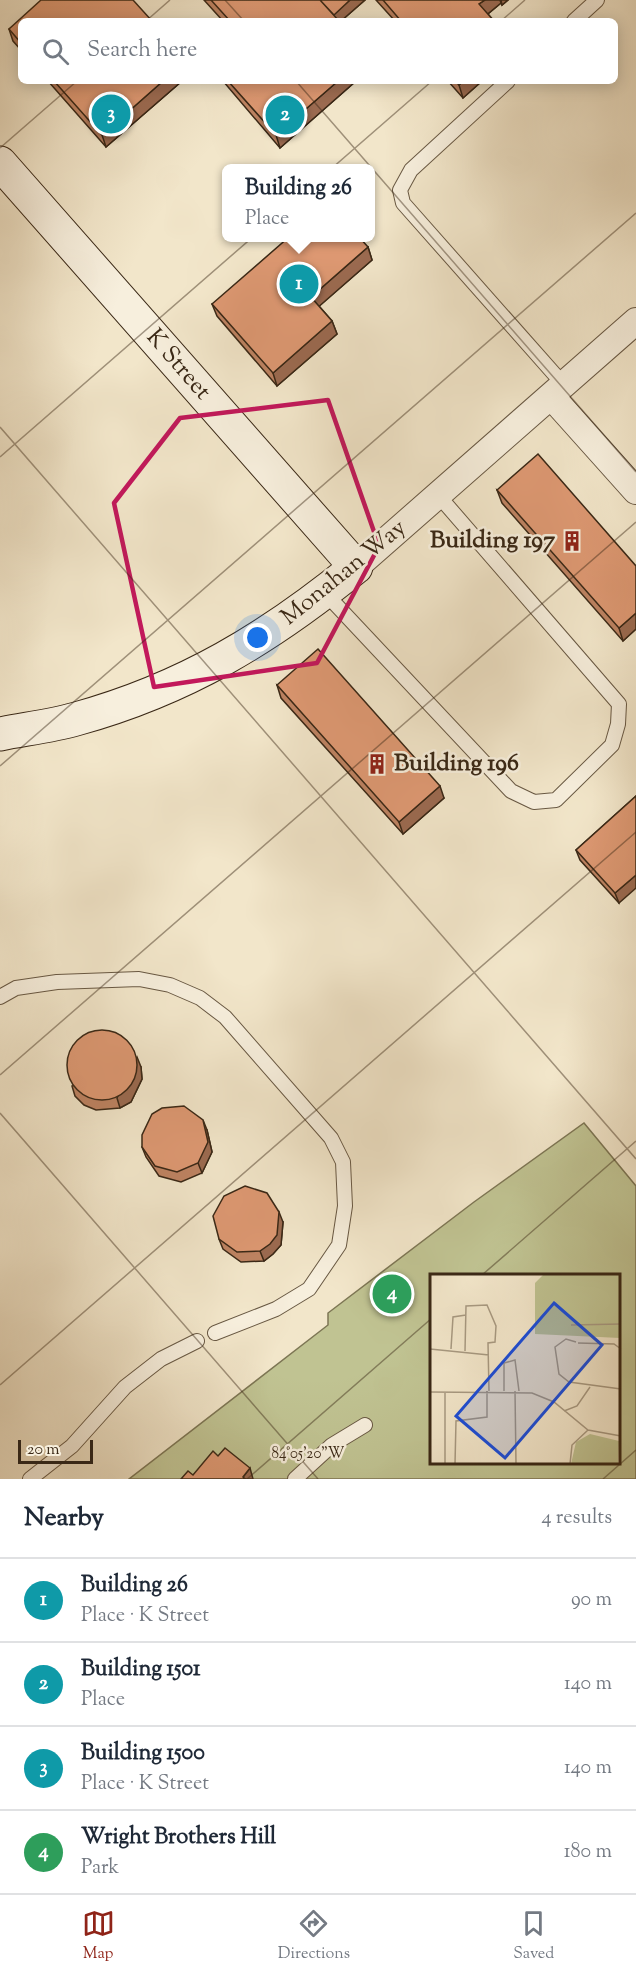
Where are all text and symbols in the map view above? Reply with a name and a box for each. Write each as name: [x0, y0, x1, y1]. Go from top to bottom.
search box: [18, 18, 618, 84]
icon: search: [39, 35, 72, 68]
text: Search here: [87, 35, 197, 67]
pin: 3: [92, 92, 130, 136]
pin: 2: [266, 92, 304, 138]
popup: [222, 164, 375, 242]
text: Building 26: [245, 173, 352, 205]
text: Place: [245, 205, 289, 234]
pin: 1: [280, 262, 318, 306]
street label: K Street: [137, 322, 219, 408]
street label: Monahan Way: [274, 512, 414, 634]
place label: Building 197: [430, 524, 555, 558]
building icon: Building 197: [560, 529, 584, 553]
your location: [243, 623, 272, 652]
place label: Building 196: [394, 747, 519, 781]
building icon: Building 196: [365, 752, 389, 776]
pin: 4: [372, 1272, 412, 1316]
inset map: [430, 1274, 621, 1464]
scale bar: [18, 1437, 93, 1464]
text: 20 m: [27, 1439, 60, 1462]
text: 84°05'20"W: [272, 1444, 345, 1465]
text: Nearby: [24, 1500, 104, 1537]
text: 4 results: [541, 1504, 612, 1533]
text: Building 26: [81, 1570, 188, 1602]
text: 1: [40, 1586, 47, 1615]
text: 90 m: [571, 1586, 612, 1615]
text: Place · K Street: [81, 1602, 209, 1631]
text: Building 1501: [81, 1654, 200, 1686]
text: 2: [39, 1670, 48, 1699]
text: 140 m: [564, 1670, 612, 1699]
text: Place: [81, 1686, 125, 1715]
text: Building 1500: [81, 1738, 205, 1770]
text: 3: [39, 1754, 48, 1783]
text: 140 m: [564, 1754, 612, 1783]
text: Place · K Street: [81, 1770, 209, 1799]
text: Wright Brothers Hill: [81, 1822, 276, 1854]
text: 4: [38, 1838, 49, 1867]
text: 180 m: [564, 1838, 612, 1867]
text: Park: [81, 1854, 119, 1883]
tab: Map: [82, 1907, 115, 1966]
tab: Directions: [278, 1907, 350, 1966]
tab: Saved: [513, 1907, 554, 1966]

